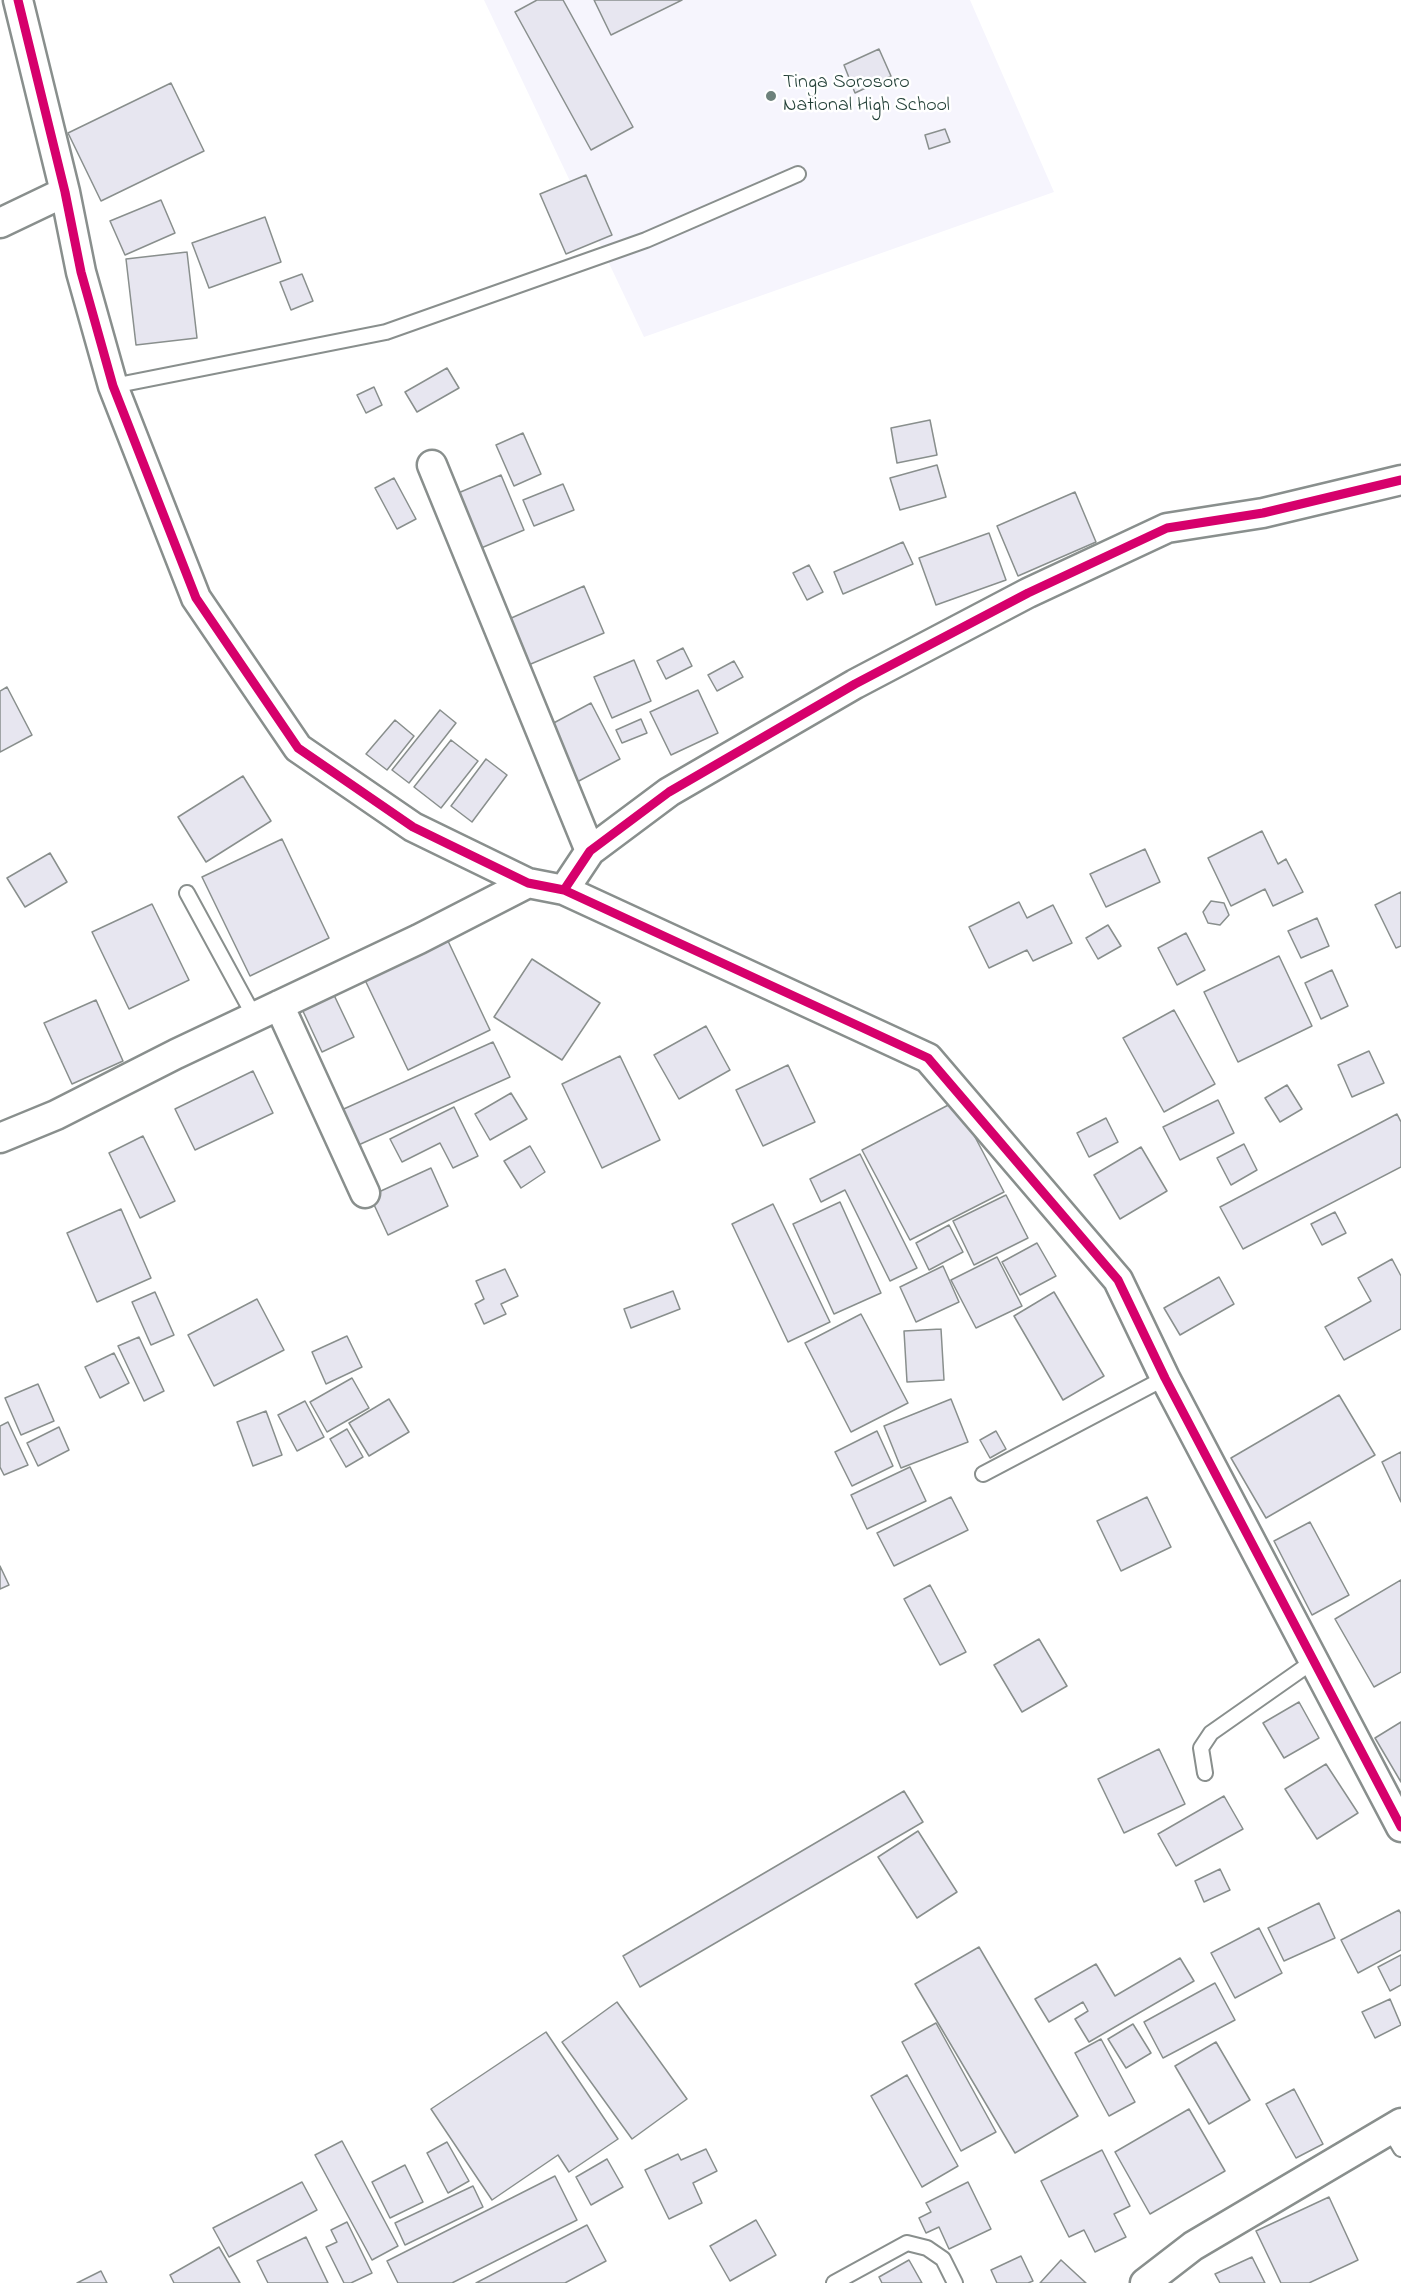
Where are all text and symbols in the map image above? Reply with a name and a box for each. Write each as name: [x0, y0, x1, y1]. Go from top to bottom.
place label: Tinga Sorosoro National High School: [783, 72, 950, 119]
marker: Tinga Sorosoro National High School: [764, 89, 778, 103]

